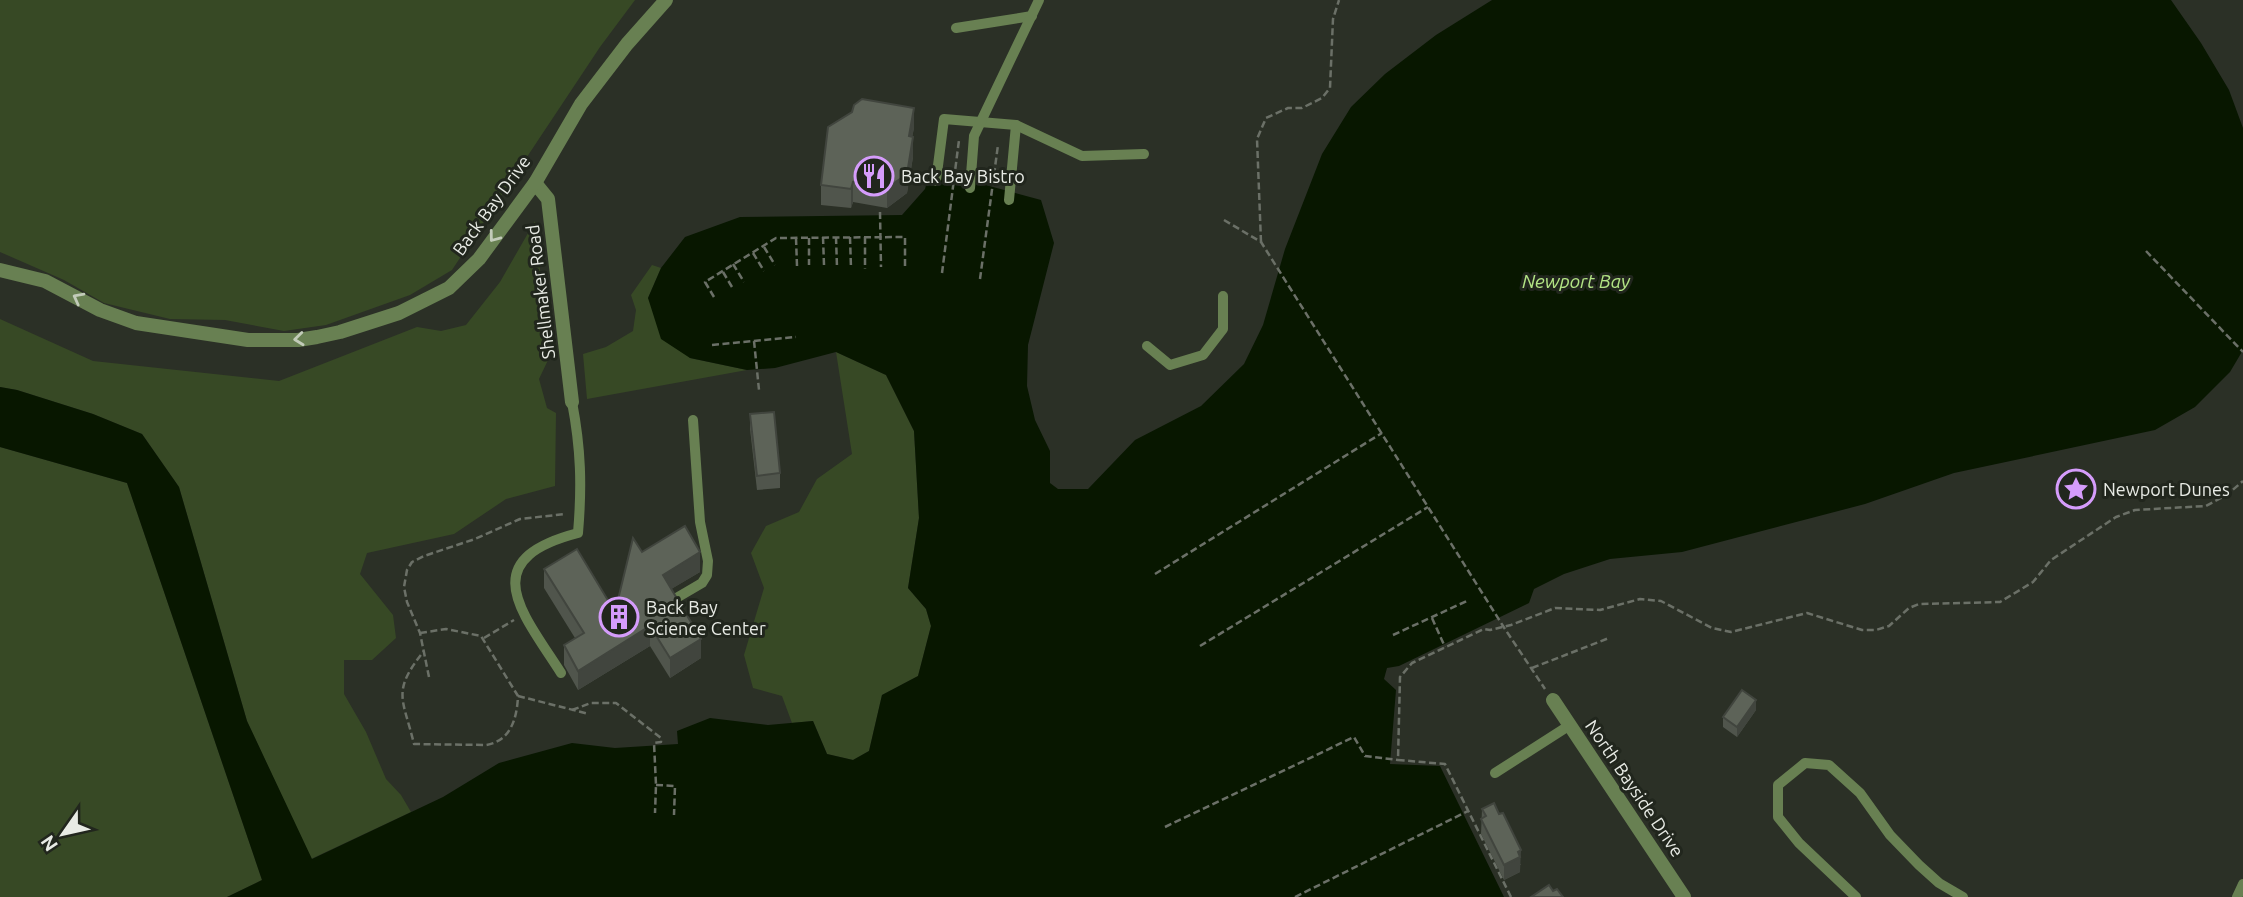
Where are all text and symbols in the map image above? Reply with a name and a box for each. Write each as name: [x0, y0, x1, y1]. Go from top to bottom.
street label: Back Bay Drive: [448, 151, 534, 259]
restaurant icon: Back Bay Bistro: [853, 155, 895, 197]
place label: Back Bay Bistro: [901, 166, 1025, 186]
street label: Shellmaker Road: [522, 224, 558, 360]
one-way arrow: [490, 230, 502, 242]
water label: Newport Bay: [1522, 270, 1631, 292]
one-way arrow: [73, 293, 86, 306]
one-way arrow: [293, 331, 304, 346]
place icon: Newport Dunes: [2055, 468, 2097, 510]
place label: Newport Dunes: [2103, 479, 2230, 499]
building icon: Back Bay Science Center: [598, 596, 640, 638]
place label: Back Bay Science Center: [646, 597, 766, 638]
street label: North Bayside Drive: [1582, 716, 1688, 860]
north arrow: [28, 799, 98, 869]
text: N: [36, 831, 62, 856]

